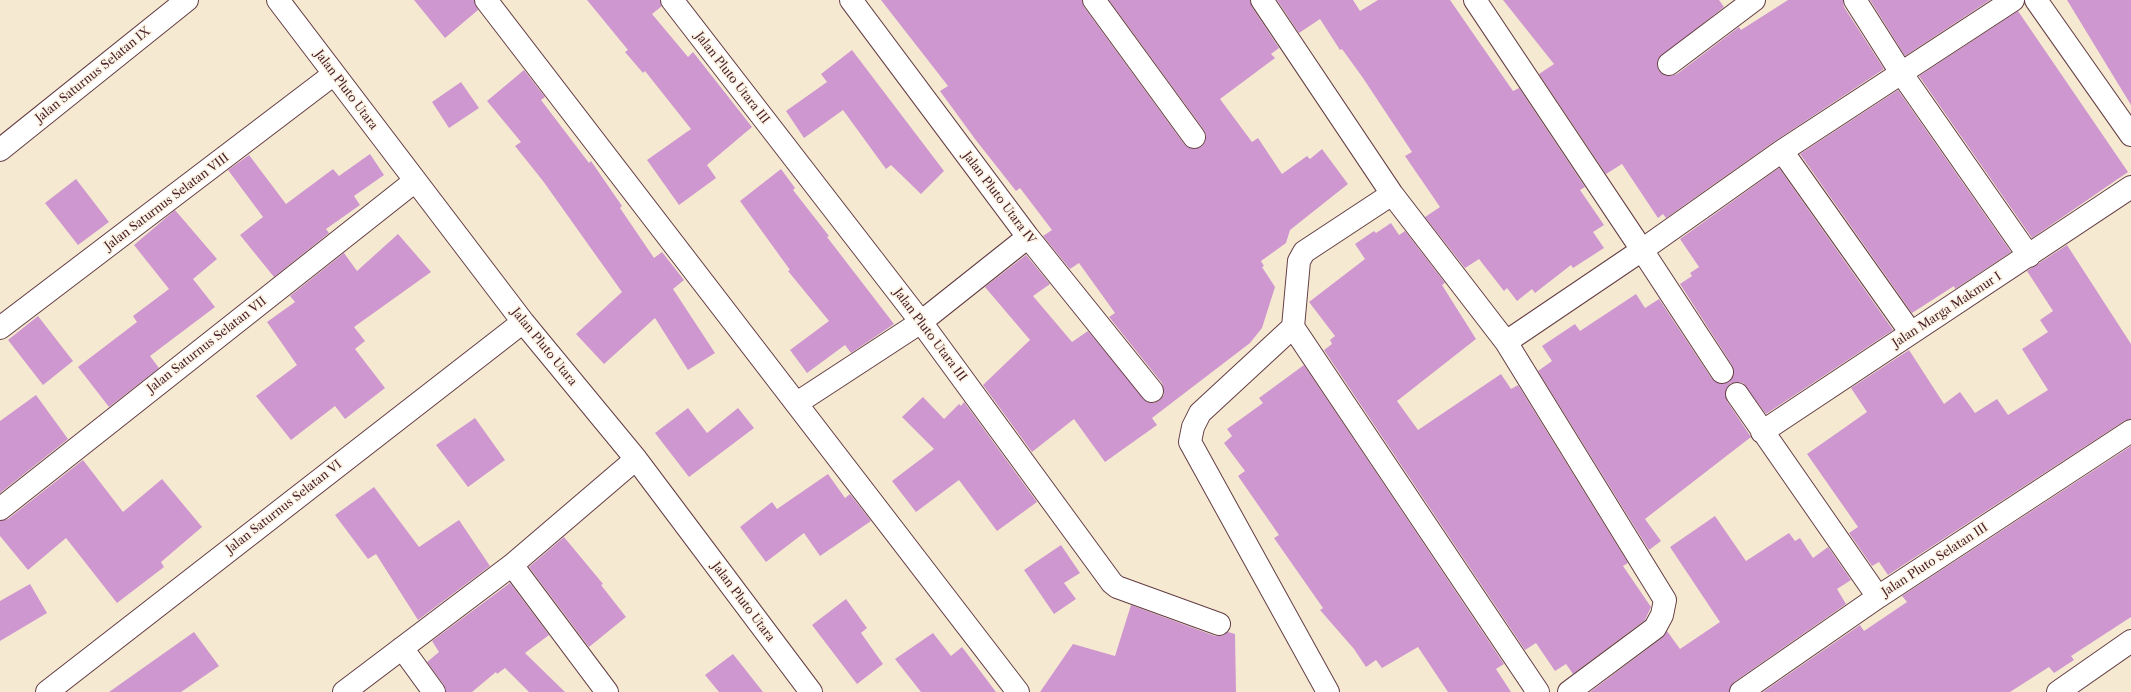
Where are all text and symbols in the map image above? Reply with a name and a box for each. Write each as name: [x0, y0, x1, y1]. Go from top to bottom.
street label: Jalan Saturnus Selatan IX: [33, 24, 153, 126]
street label: Jalan Pluto Utara III: [692, 29, 772, 127]
street label: Jalan Pluto Utara: [311, 48, 381, 132]
street label: Jalan Pluto Utara IV: [960, 149, 1038, 247]
street label: Jalan Saturnus Selatan VIII: [102, 151, 232, 253]
street label: Jalan Marga Makmur I: [1890, 269, 2004, 351]
street label: Jalan Pluto Utara III: [890, 286, 970, 384]
street label: Jalan Saturnus Selatan VII: [145, 294, 269, 396]
street label: Jalan Pluto Utara: [508, 305, 580, 389]
street label: Jalan Saturnus Selatan VI: [223, 457, 345, 557]
street label: Jalan Pluto Selatan III: [1879, 520, 1991, 600]
street label: Jalan Pluto Utara: [708, 560, 778, 644]

